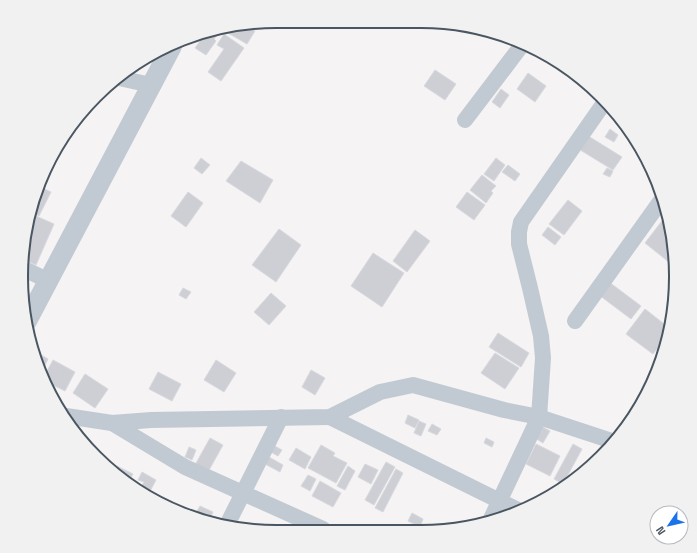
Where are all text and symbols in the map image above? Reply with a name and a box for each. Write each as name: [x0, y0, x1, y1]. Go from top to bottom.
north arrow: [649, 505, 689, 545]
text: N: [653, 524, 669, 538]

